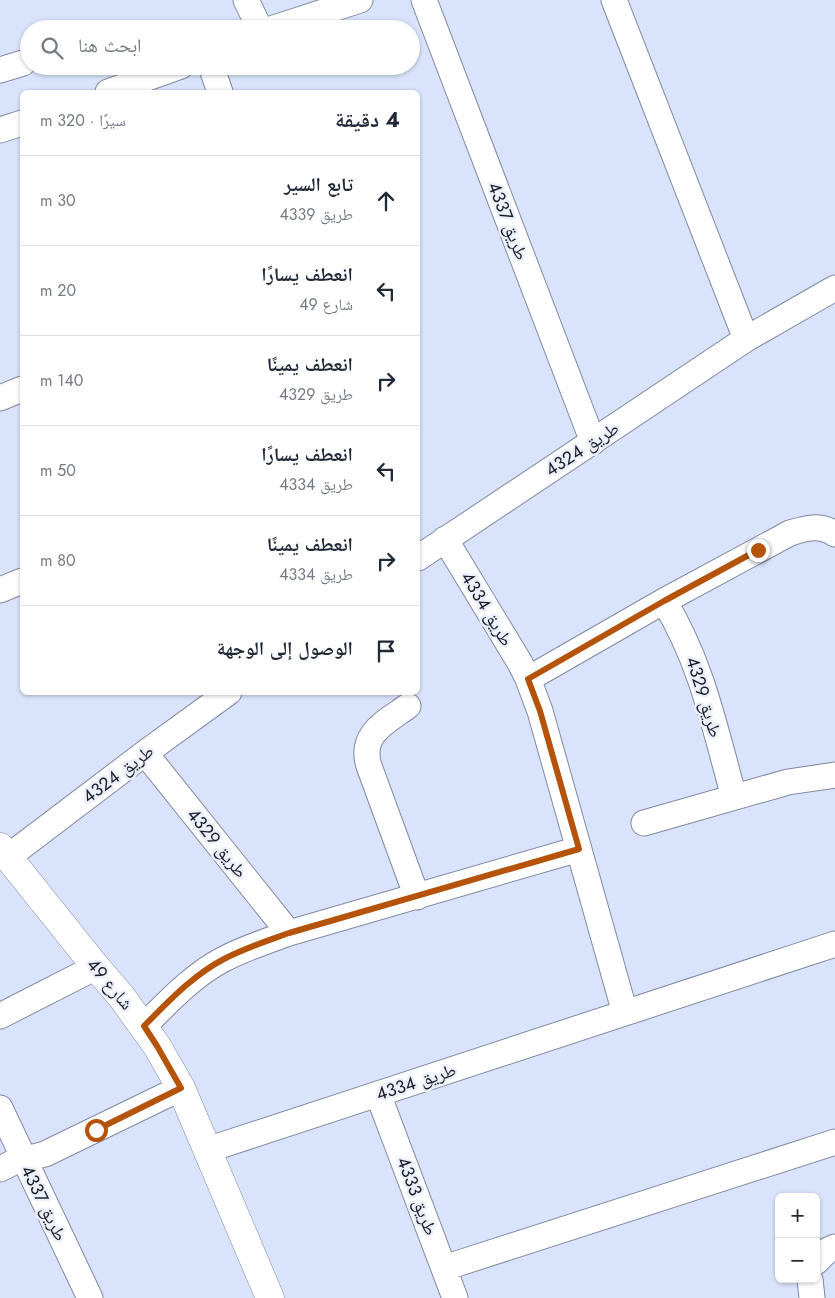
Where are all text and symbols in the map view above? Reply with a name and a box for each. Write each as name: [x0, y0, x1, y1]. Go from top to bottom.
search box: [20, 20, 420, 75]
text: ابحث هنا: [78, 32, 142, 59]
icon: search: [38, 34, 66, 62]
text: 4 دقيقة: [335, 105, 400, 135]
text: سيرًا · 320 m: [40, 109, 126, 132]
text: تابع السير: [284, 171, 353, 198]
street label: طريق 4337: [481, 178, 535, 264]
icon: ahead: [372, 187, 400, 215]
text: 30 m: [40, 189, 76, 212]
text: طريق 4339: [279, 203, 353, 226]
text: انعطف يسارًا: [261, 261, 353, 288]
icon: left: [372, 277, 400, 305]
text: 20 m: [40, 279, 76, 302]
text: شارع 49: [299, 293, 353, 316]
text: انعطف يمينًا: [267, 351, 353, 378]
icon: right: [372, 367, 400, 395]
text: 140 m: [40, 369, 83, 392]
text: طريق 4329: [279, 383, 353, 406]
street label: طريق 4324: [540, 415, 624, 483]
text: انعطف يسارًا: [261, 441, 353, 468]
icon: left: [372, 457, 400, 485]
text: 50 m: [40, 459, 76, 482]
text: طريق 4334: [279, 473, 353, 496]
text: انعطف يمينًا: [267, 531, 353, 558]
route end: [747, 539, 770, 562]
icon: right: [372, 547, 400, 575]
text: 80 m: [40, 549, 76, 572]
text: طريق 4334: [279, 563, 353, 586]
street label: طريق 4334: [454, 567, 520, 651]
text: الوصول إلى الوجهة: [217, 635, 353, 662]
icon: arrive: [372, 637, 400, 665]
street label: طريق 4329: [679, 653, 729, 741]
street label: طريق 4324: [77, 739, 159, 809]
street label: طريق 4329: [181, 802, 253, 884]
street label: شارع 49: [81, 952, 139, 1016]
street label: طريق 4334: [373, 1057, 459, 1107]
route start: [85, 1119, 108, 1142]
street label: طريق 4333: [390, 1153, 444, 1239]
street label: طريق 4337: [14, 1161, 74, 1245]
map controls: [775, 1193, 820, 1283]
button: +: [775, 1193, 820, 1238]
button: −: [775, 1238, 820, 1283]

